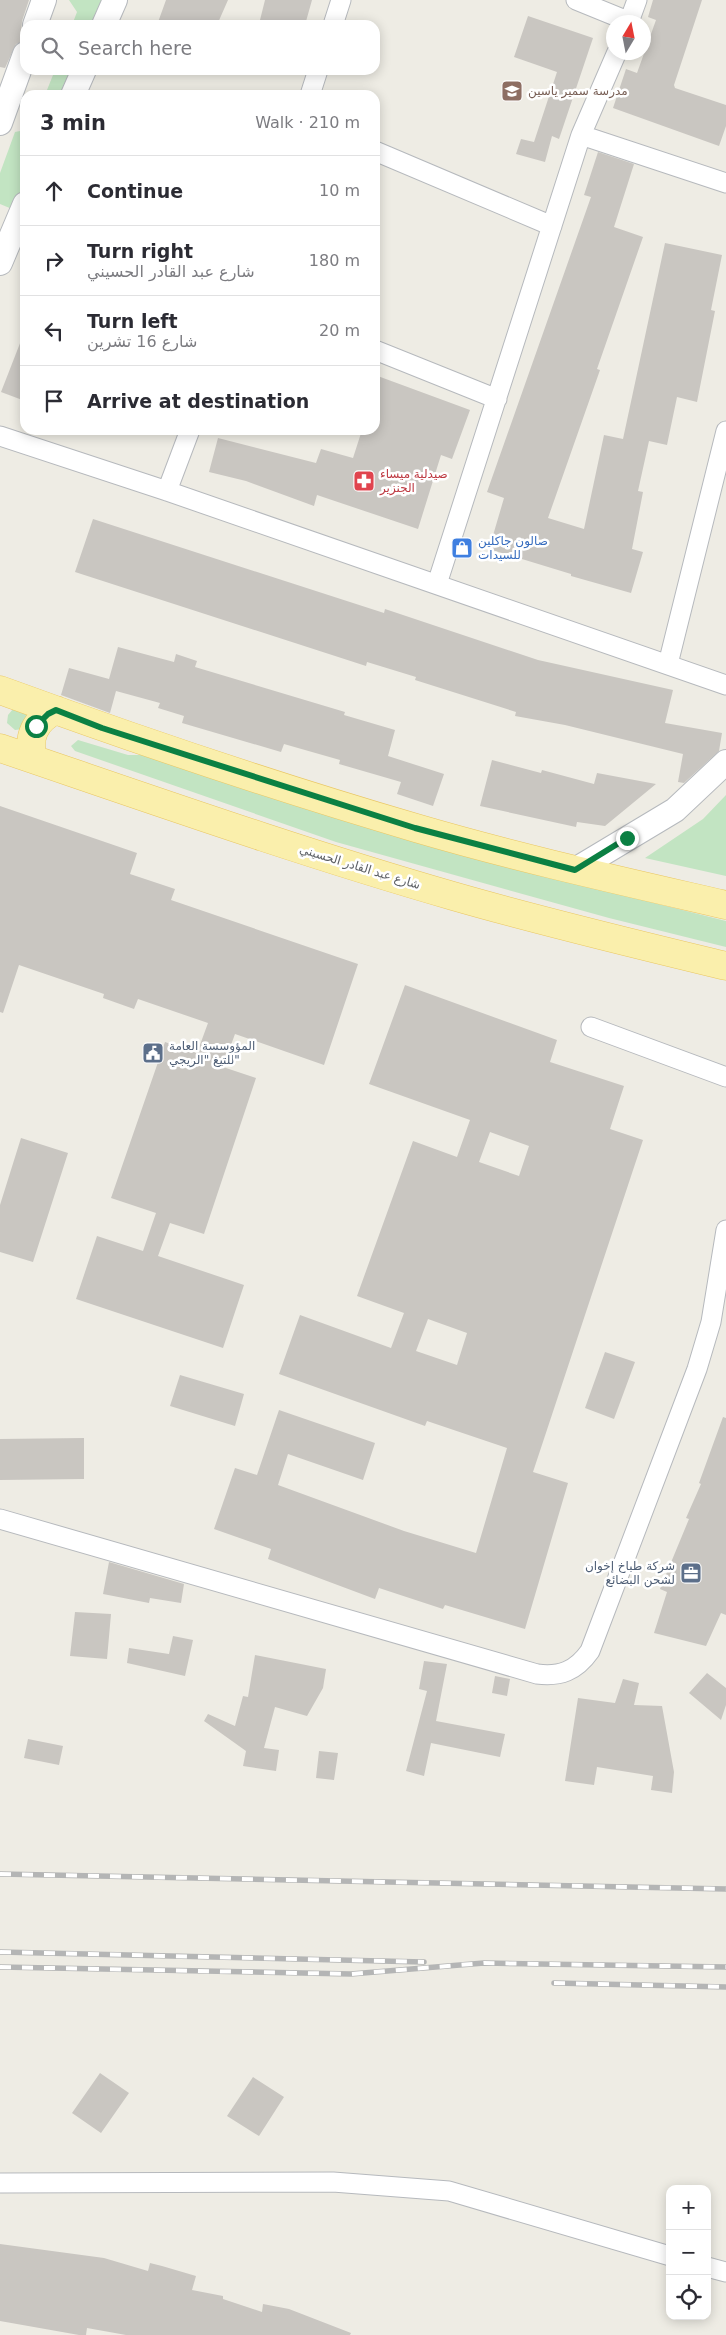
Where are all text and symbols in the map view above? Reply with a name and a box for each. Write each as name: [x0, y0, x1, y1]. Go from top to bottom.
north arrow: [606, 15, 651, 60]
search box: [20, 20, 380, 75]
icon: search: [38, 34, 66, 62]
text: Search here: [78, 37, 192, 59]
school or university icon: مدرسة سمير ياسين: [500, 79, 524, 103]
place label: مدرسة سمير ياسين: [528, 84, 628, 99]
text: 3 min: [40, 111, 106, 135]
text: Walk · 210 m: [255, 113, 360, 132]
icon: ahead: [40, 177, 68, 205]
text: Continue: [87, 180, 183, 202]
text: 10 m: [319, 181, 360, 200]
text: Turn right: [87, 240, 193, 262]
icon: right: [40, 247, 68, 275]
text: 180 m: [309, 251, 360, 270]
text: شارع عبد القادر الحسيني: [87, 262, 255, 281]
text: Turn left: [87, 310, 178, 332]
icon: left: [40, 317, 68, 345]
text: 20 m: [319, 321, 360, 340]
text: شارع 16 تشرين: [87, 332, 197, 351]
icon: arrive: [40, 387, 68, 415]
text: Arrive at destination: [87, 390, 309, 412]
place label: صيدلية ميساء الجنزير: [379, 467, 448, 496]
pharmacy icon: صيدلية ميساء الجنزير: [352, 469, 376, 493]
place label: صالون جاكلين للسيدات: [478, 534, 548, 562]
shop icon: صالون جاكلين للسيدات: [450, 536, 474, 560]
route start: [25, 715, 48, 738]
route end: [616, 827, 639, 850]
street label: شارع عبد القادر الحسيني: [298, 842, 422, 893]
place label: المؤوسسة العامة للتيغ "الريجي": [169, 1039, 255, 1068]
public building icon: المؤوسسة العامة للتيغ "الريجي": [141, 1041, 165, 1065]
place label: شركة طباخ إخوان لشحن البضائع: [585, 1559, 675, 1588]
office icon: شركة طباخ إخوان لشحن البضائع: [679, 1561, 703, 1585]
map controls: [666, 2185, 711, 2320]
button: +: [666, 2185, 711, 2230]
button: −: [666, 2230, 711, 2275]
button: locate: [666, 2275, 711, 2320]

